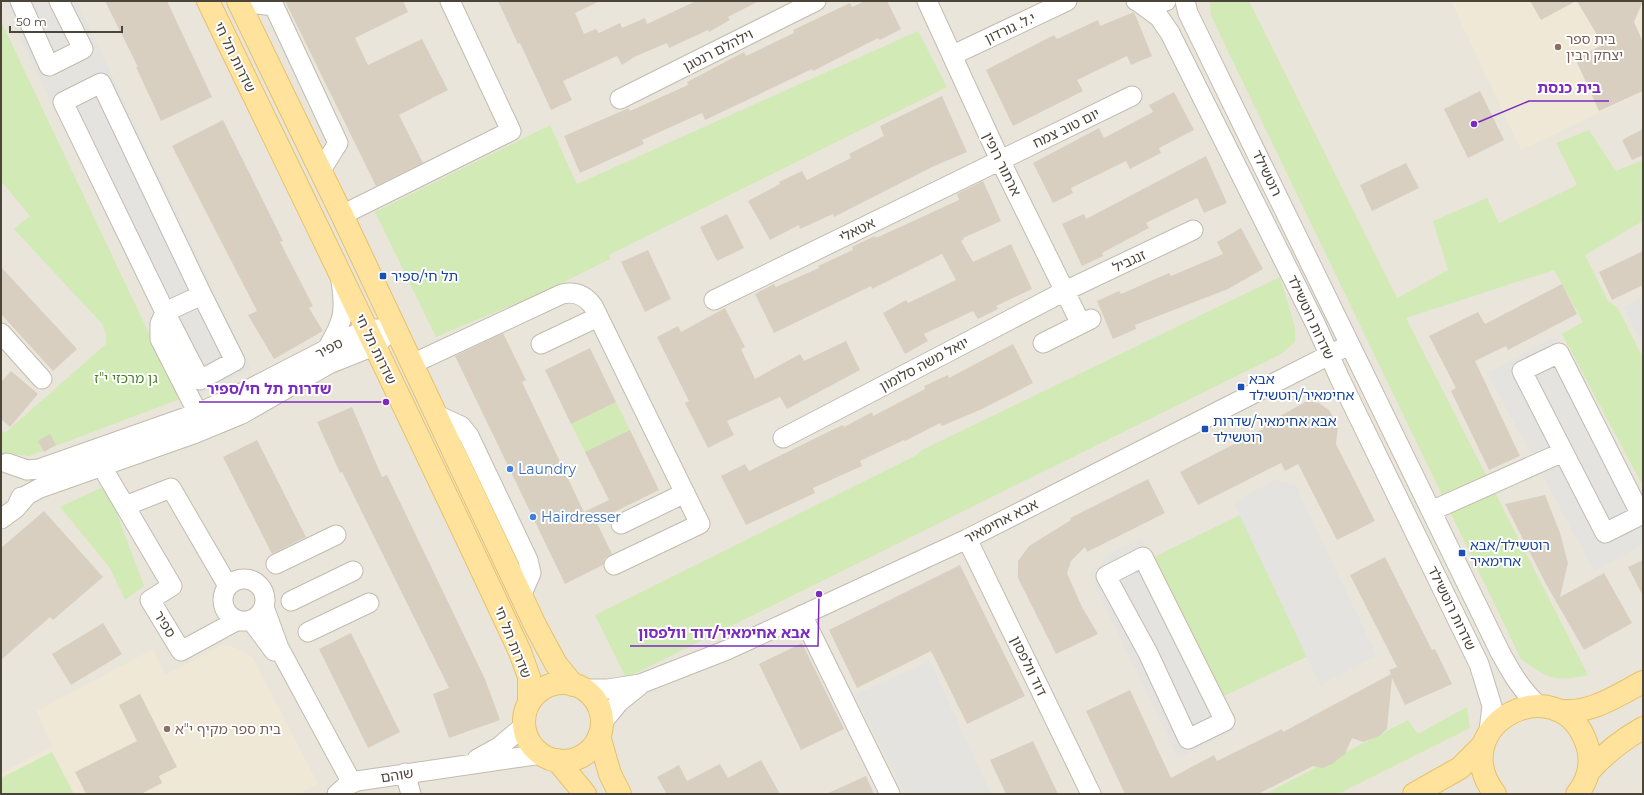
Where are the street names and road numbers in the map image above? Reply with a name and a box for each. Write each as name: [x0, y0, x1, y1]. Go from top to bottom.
street label: י.ל. גורדון: [982, 8, 1038, 48]
street label: שדרות תל חי: [210, 19, 260, 95]
street label: וילהלם רנטגן: [680, 25, 756, 75]
street label: יום טוב צמח: [1030, 104, 1102, 152]
street label: ארתור רופין: [979, 129, 1025, 199]
street label: רוטשילד: [1248, 147, 1286, 199]
street label: אטאלי: [836, 214, 878, 246]
street label: זנגביל: [1109, 245, 1149, 276]
street label: שדרות רוטשילד: [1284, 272, 1338, 362]
street label: שדרות תל חי: [351, 311, 401, 387]
street label: יואל משה סלומון: [876, 333, 972, 395]
street label: ספיר: [312, 334, 346, 362]
street label: אבא אחימאיר: [961, 495, 1041, 547]
street label: שדרות רוטשילד: [1424, 563, 1480, 653]
street label: שדרות תל חי: [490, 603, 536, 681]
street label: ספיר: [150, 607, 180, 641]
street label: דוד וולפסון: [1007, 633, 1051, 699]
street label: שוהם: [379, 764, 415, 786]

